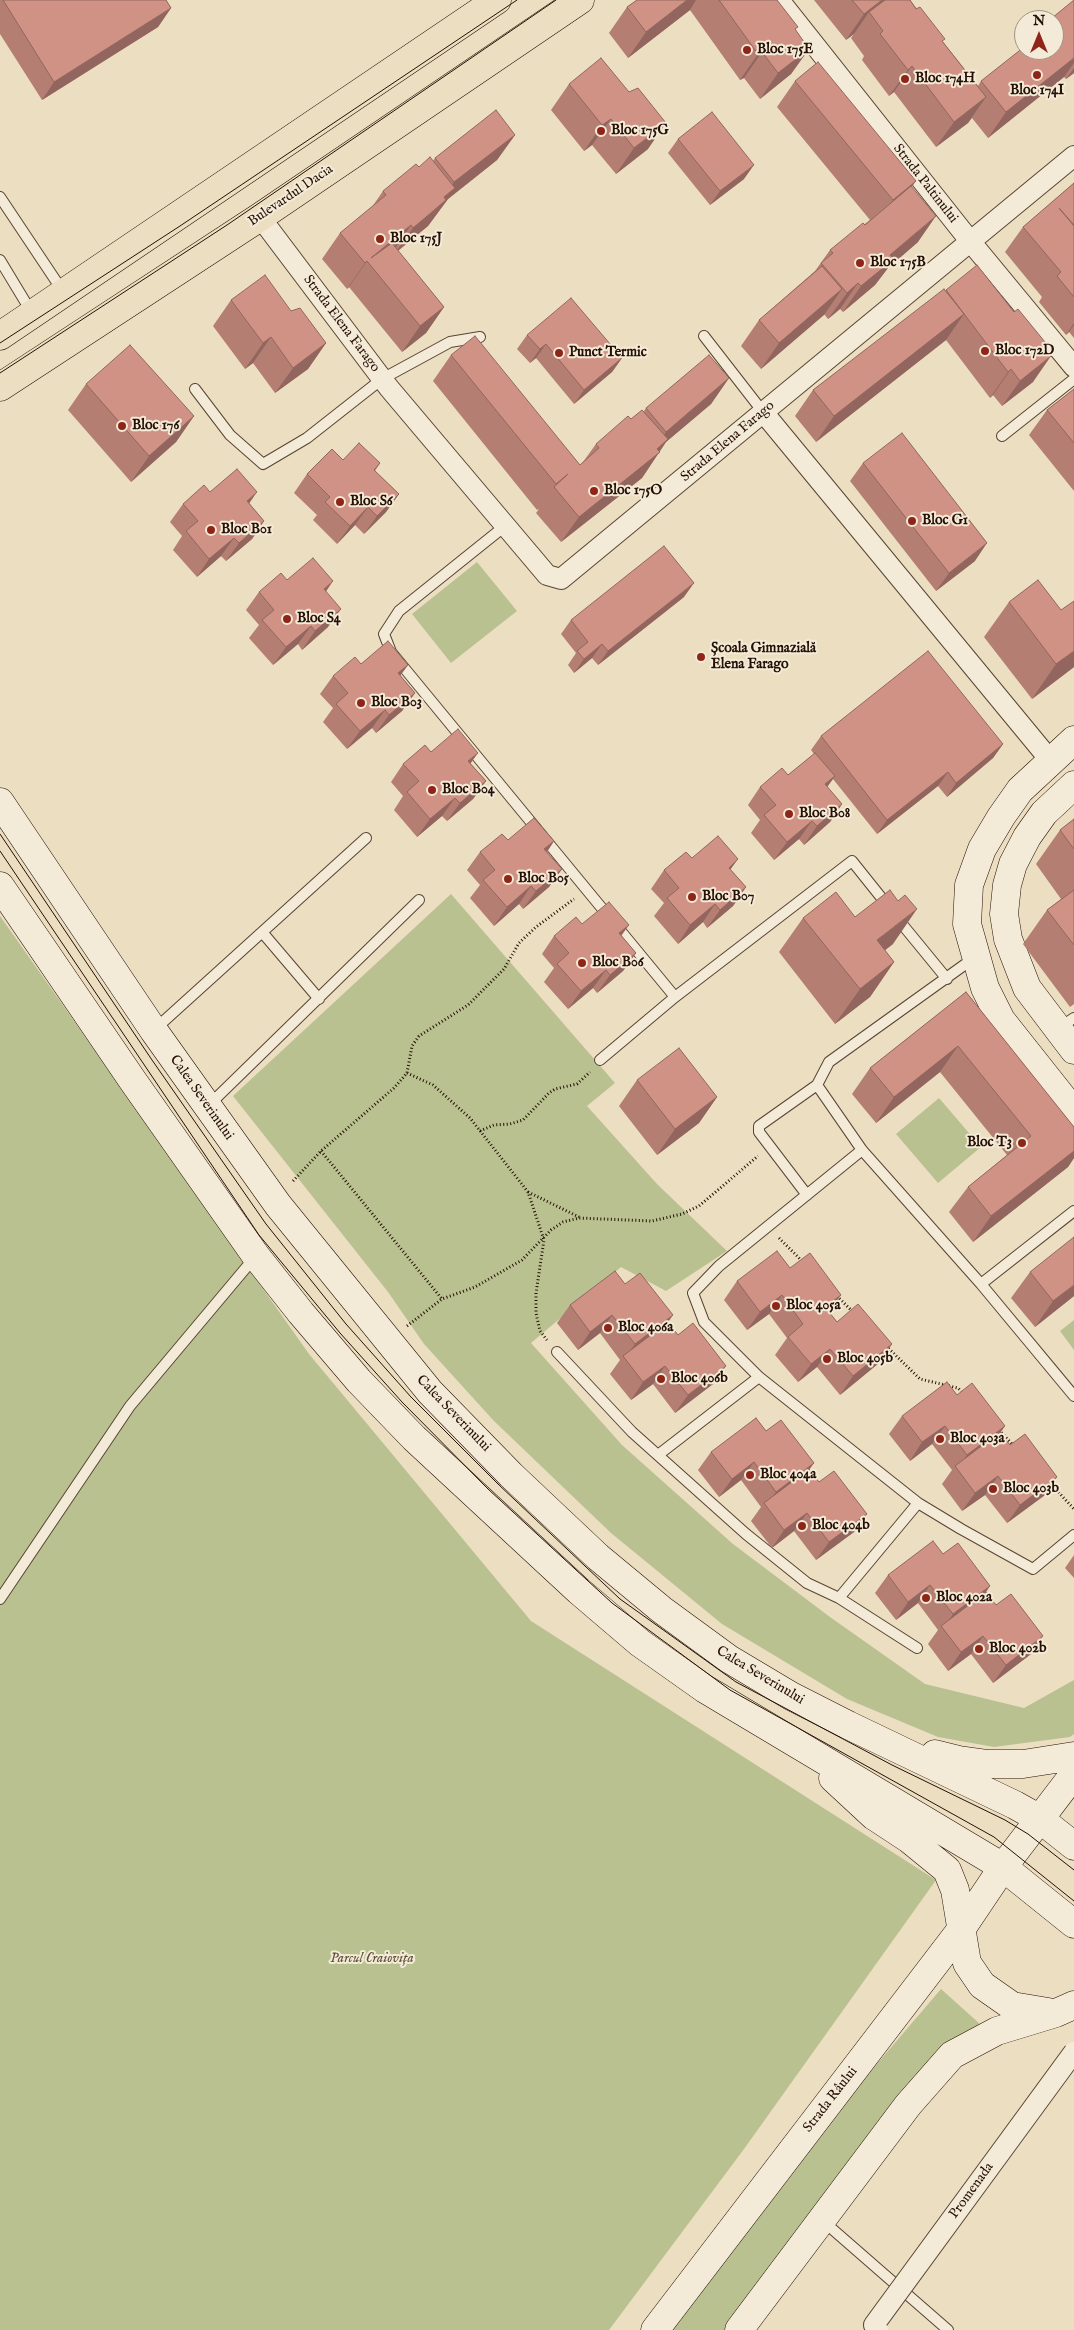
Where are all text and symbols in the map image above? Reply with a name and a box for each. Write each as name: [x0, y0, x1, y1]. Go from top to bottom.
north arrow: [1014, 10, 1064, 60]
text: N: [1033, 12, 1045, 30]
place label: Bloc 175E: [757, 42, 813, 58]
marker: Bloc 175E: [741, 44, 753, 56]
marker: Bloc 174I: [1031, 69, 1043, 81]
place label: Bloc 174H: [915, 71, 975, 87]
marker: Bloc 174H: [899, 73, 911, 85]
place label: Bloc 174I: [1010, 83, 1064, 99]
place label: Bloc 175G: [611, 123, 669, 139]
marker: Bloc 175G: [595, 125, 607, 137]
street label: Strada Paltinului: [889, 141, 961, 227]
street label: Bulevardul Dacia: [245, 161, 337, 231]
place label: Bloc 175J: [390, 231, 442, 247]
marker: Bloc 175J: [374, 233, 386, 245]
place label: Bloc 175B: [870, 255, 926, 271]
marker: Bloc 175B: [854, 257, 866, 269]
street label: Strada Elena Farago: [299, 272, 383, 376]
place label: Bloc 172D: [995, 343, 1054, 359]
place label: Punct Termic: [569, 345, 647, 361]
marker: Bloc 172D: [979, 345, 991, 357]
marker: Punct Termic: [553, 347, 565, 359]
street label: Strada Elena Farago: [678, 398, 778, 486]
place label: Bloc 176: [132, 418, 179, 434]
marker: Bloc 176: [116, 420, 128, 432]
place label: Bloc 175O: [604, 483, 662, 499]
marker: Bloc 175O: [588, 485, 600, 497]
place label: Bloc S6: [350, 494, 393, 510]
marker: Bloc S6: [334, 496, 346, 508]
place label: Bloc G1: [922, 513, 968, 529]
marker: Bloc G1: [906, 515, 918, 527]
place label: Bloc B01: [221, 522, 272, 538]
marker: Bloc B01: [205, 524, 217, 536]
place label: Bloc S4: [297, 611, 341, 627]
marker: Bloc S4: [281, 613, 293, 625]
place label: Școala Gimnazială Elena Farago: [711, 641, 816, 674]
marker: Școala Gimnazială Elena Farago: [695, 651, 707, 663]
place label: Bloc B03: [371, 695, 422, 711]
marker: Bloc B03: [355, 697, 367, 709]
place label: Bloc B04: [442, 782, 495, 798]
marker: Bloc B04: [426, 784, 438, 796]
place label: Bloc B08: [799, 806, 850, 822]
marker: Bloc B08: [783, 808, 795, 820]
place label: Bloc B05: [518, 871, 569, 887]
marker: Bloc B05: [502, 873, 514, 885]
place label: Bloc B07: [702, 889, 754, 905]
marker: Bloc B07: [686, 891, 698, 903]
place label: Bloc B06: [592, 955, 644, 971]
marker: Bloc B06: [576, 957, 588, 969]
street label: Calea Severinului: [165, 1052, 237, 1144]
place label: Bloc T3: [967, 1135, 1012, 1151]
marker: Bloc T3: [1016, 1137, 1028, 1149]
place label: Bloc 405a: [786, 1298, 840, 1314]
marker: Bloc 405a: [770, 1300, 782, 1312]
place label: Bloc 406a: [618, 1320, 673, 1336]
marker: Bloc 406a: [602, 1322, 614, 1334]
place label: Bloc 405b: [837, 1351, 893, 1367]
marker: Bloc 405b: [821, 1353, 833, 1365]
place label: Bloc 406b: [671, 1371, 728, 1387]
street label: Calea Severinului: [412, 1372, 494, 1456]
marker: Bloc 406b: [655, 1373, 667, 1385]
place label: Bloc 403a: [950, 1431, 1005, 1447]
marker: Bloc 403a: [934, 1433, 946, 1445]
place label: Bloc 404a: [760, 1467, 816, 1483]
marker: Bloc 404a: [744, 1469, 756, 1481]
place label: Bloc 403b: [1003, 1481, 1059, 1497]
marker: Bloc 403b: [987, 1483, 999, 1495]
place label: Bloc 404b: [812, 1518, 870, 1534]
marker: Bloc 404b: [796, 1520, 808, 1532]
place label: Bloc 402a: [936, 1590, 992, 1606]
marker: Bloc 402a: [920, 1592, 932, 1604]
place label: Bloc 402b: [989, 1641, 1046, 1657]
street label: Calea Severinului: [713, 1643, 807, 1709]
marker: Bloc 402b: [973, 1643, 985, 1655]
park label: Parcul Craiovița: [330, 1951, 414, 1967]
street label: Strada Râului: [800, 2064, 862, 2136]
street label: Promenada: [946, 2160, 998, 2222]

